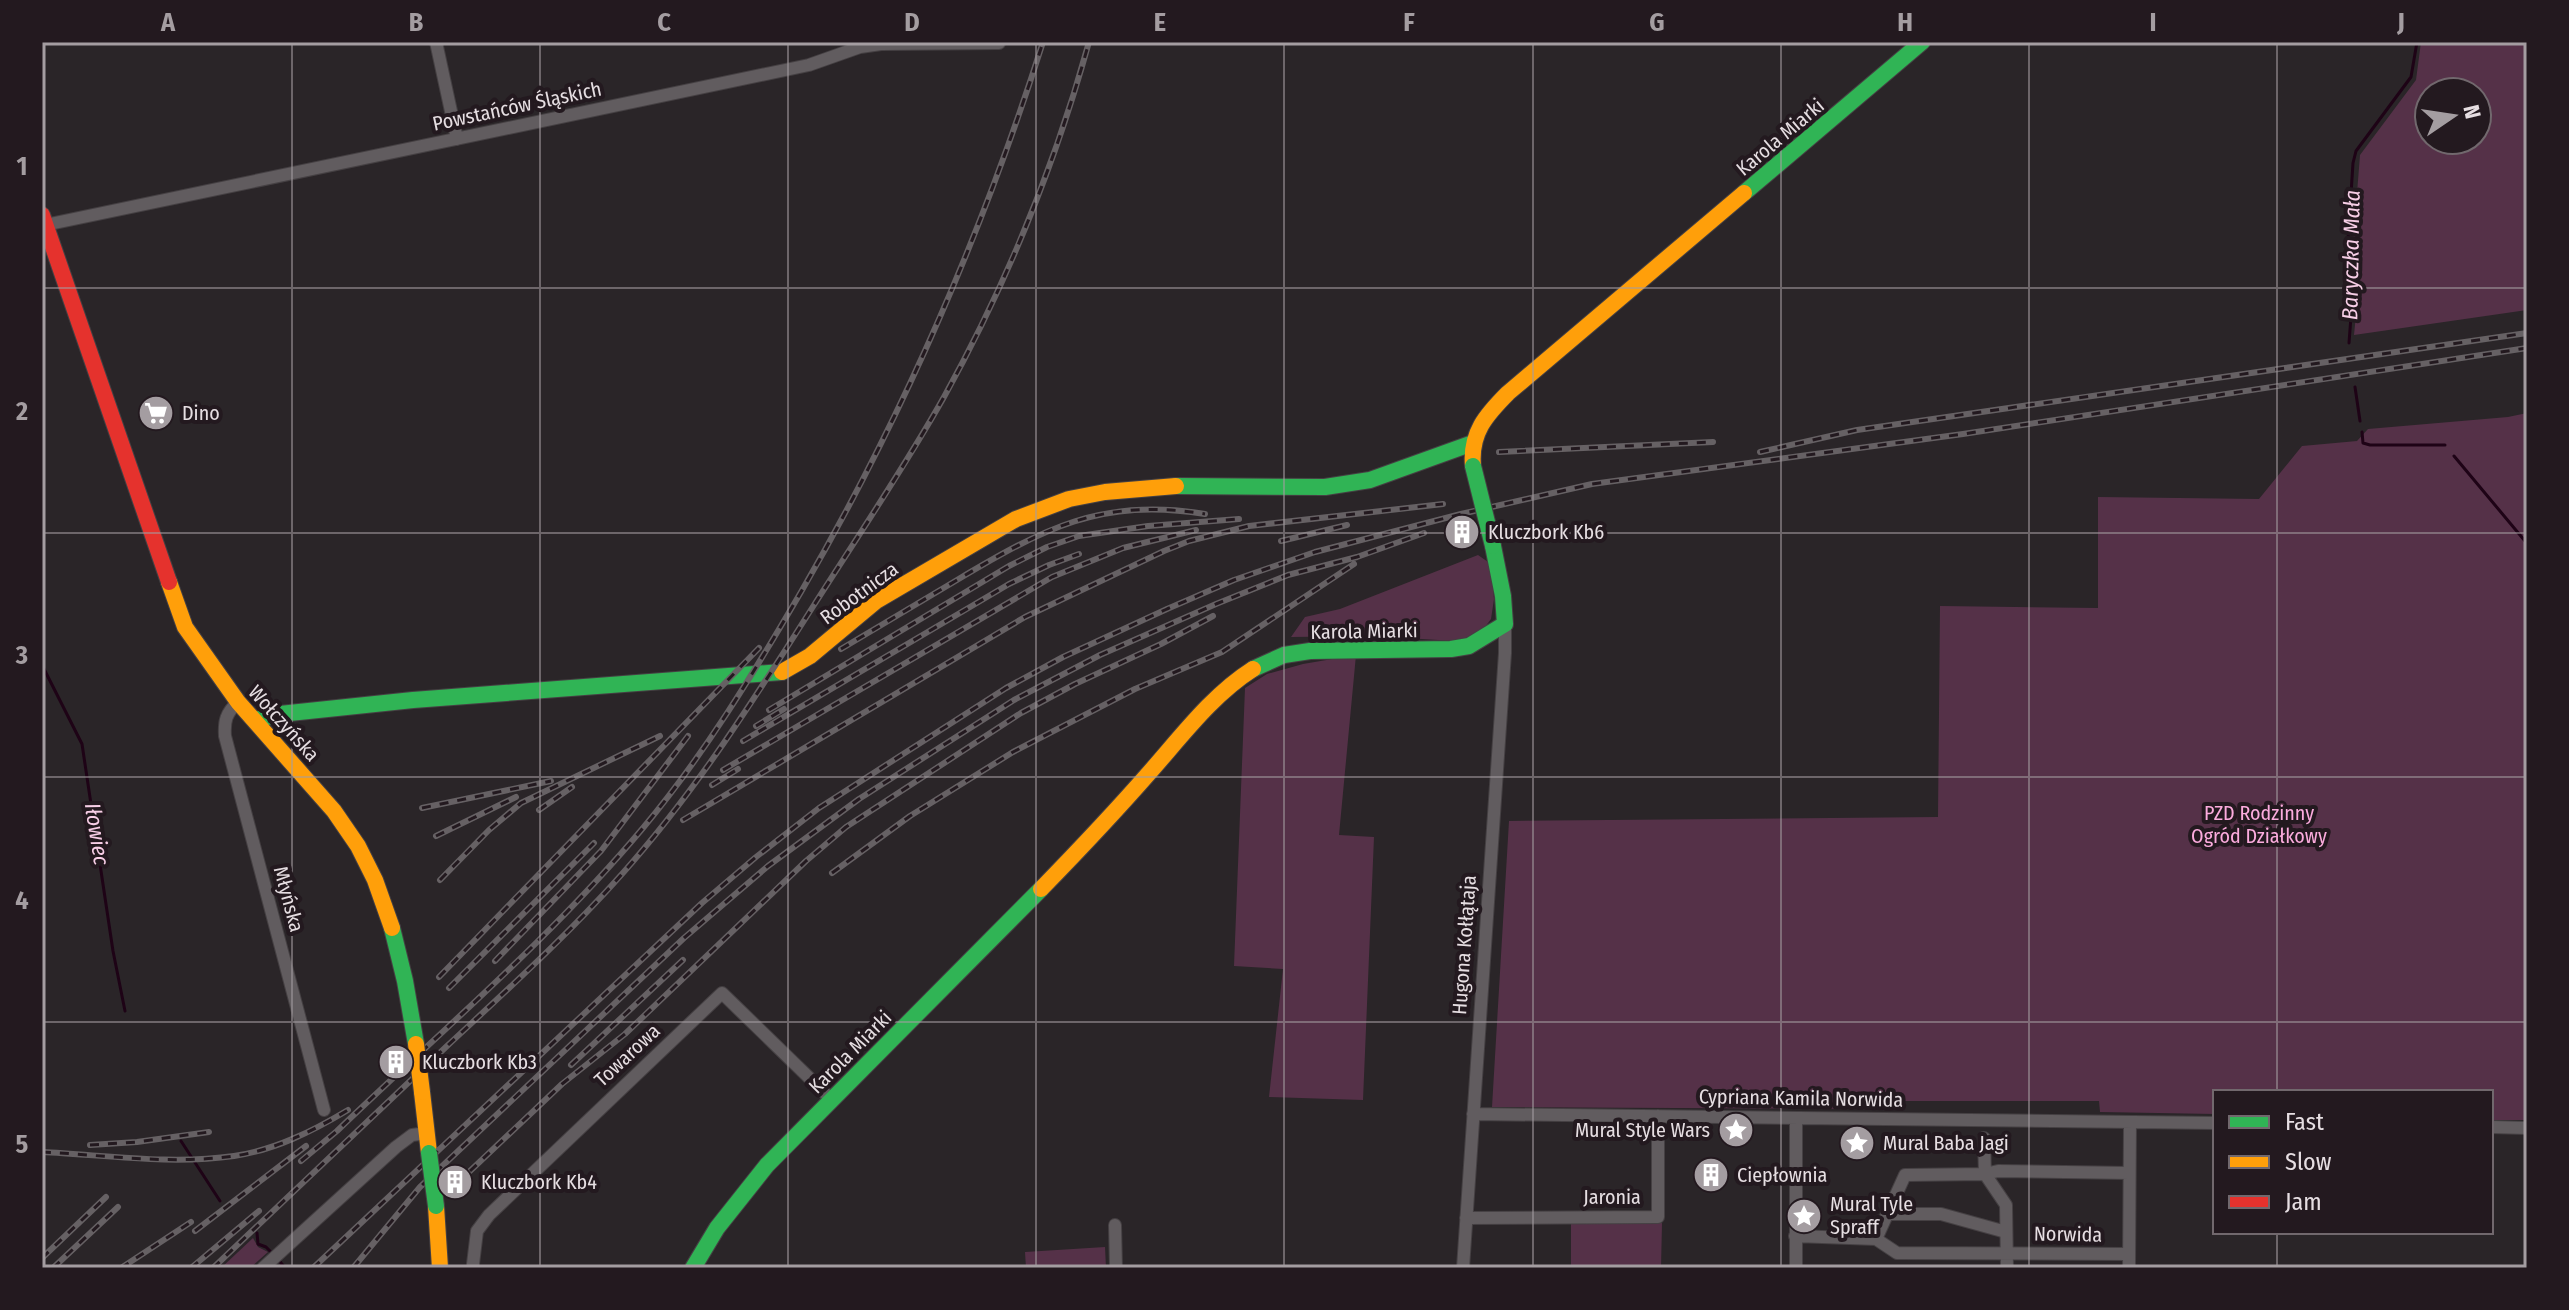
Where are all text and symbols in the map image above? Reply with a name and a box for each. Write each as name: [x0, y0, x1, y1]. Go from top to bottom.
text: A: [160, 7, 176, 38]
text: B: [409, 7, 424, 38]
text: C: [657, 7, 671, 38]
text: D: [904, 7, 920, 38]
text: E: [1154, 7, 1166, 38]
text: F: [1403, 7, 1415, 38]
text: G: [1649, 7, 1665, 38]
text: H: [1897, 7, 1913, 38]
text: I: [2150, 7, 2157, 38]
text: J: [2396, 7, 2405, 38]
street label: Powstańców Śląskich: [430, 76, 604, 136]
north arrow: [2413, 76, 2493, 156]
street label: Karola Miarki: [1731, 93, 1829, 181]
text: N: [2457, 102, 2487, 121]
text: 1: [17, 151, 28, 182]
water label: Baryczka Mała: [2336, 190, 2366, 320]
supermarket icon: Dino: [137, 394, 175, 432]
text: 2: [15, 396, 28, 427]
place label: Dino: [182, 401, 220, 425]
building icon: Kluczbork Kb6: [1443, 513, 1481, 551]
place label: Kluczbork Kb6: [1488, 520, 1604, 544]
street label: Robotnicza: [815, 557, 903, 629]
street label: Karola Miarki: [1310, 618, 1418, 644]
text: 3: [15, 640, 28, 671]
street label: Wołczyńska: [244, 680, 324, 766]
water label: Iłowiec: [79, 801, 115, 868]
park label: PZD Rodzinny Ogród Działkowy: [2191, 801, 2327, 848]
street label: Młyńska: [269, 864, 309, 934]
street label: Hugona Kołłątaja: [1447, 874, 1481, 1016]
text: 4: [15, 885, 29, 916]
street label: Karola Miarki: [804, 1006, 896, 1098]
street label: Towarowa: [589, 1019, 665, 1091]
building icon: Kluczbork Kb3: [377, 1043, 415, 1081]
place label: Kluczbork Kb3: [422, 1050, 537, 1074]
street label: Cypriana Kamila Norwida: [1699, 1084, 1903, 1112]
legend: [2213, 1090, 2493, 1234]
text: Fast: [2285, 1108, 2324, 1136]
place icon: Mural Style Wars: [1717, 1111, 1755, 1149]
place label: Mural Style Wars: [1575, 1118, 1710, 1142]
place icon: Mural Baba Jagi: [1838, 1124, 1876, 1162]
text: 5: [16, 1129, 29, 1160]
place label: Mural Baba Jagi: [1883, 1131, 2009, 1155]
text: Slow: [2285, 1148, 2332, 1176]
building icon: Ciepłownia: [1692, 1156, 1730, 1194]
building icon: Kluczbork Kb4: [436, 1163, 474, 1201]
place label: Ciepłownia: [1737, 1163, 1827, 1187]
place label: Kluczbork Kb4: [481, 1170, 597, 1194]
street label: Jaronia: [1583, 1185, 1641, 1209]
text: Jam: [2285, 1188, 2322, 1216]
place label: Mural Tyle Spraff: [1830, 1192, 1913, 1239]
place icon: Mural Tyle Spraff: [1785, 1197, 1823, 1235]
street label: Norwida: [2034, 1221, 2102, 1247]

